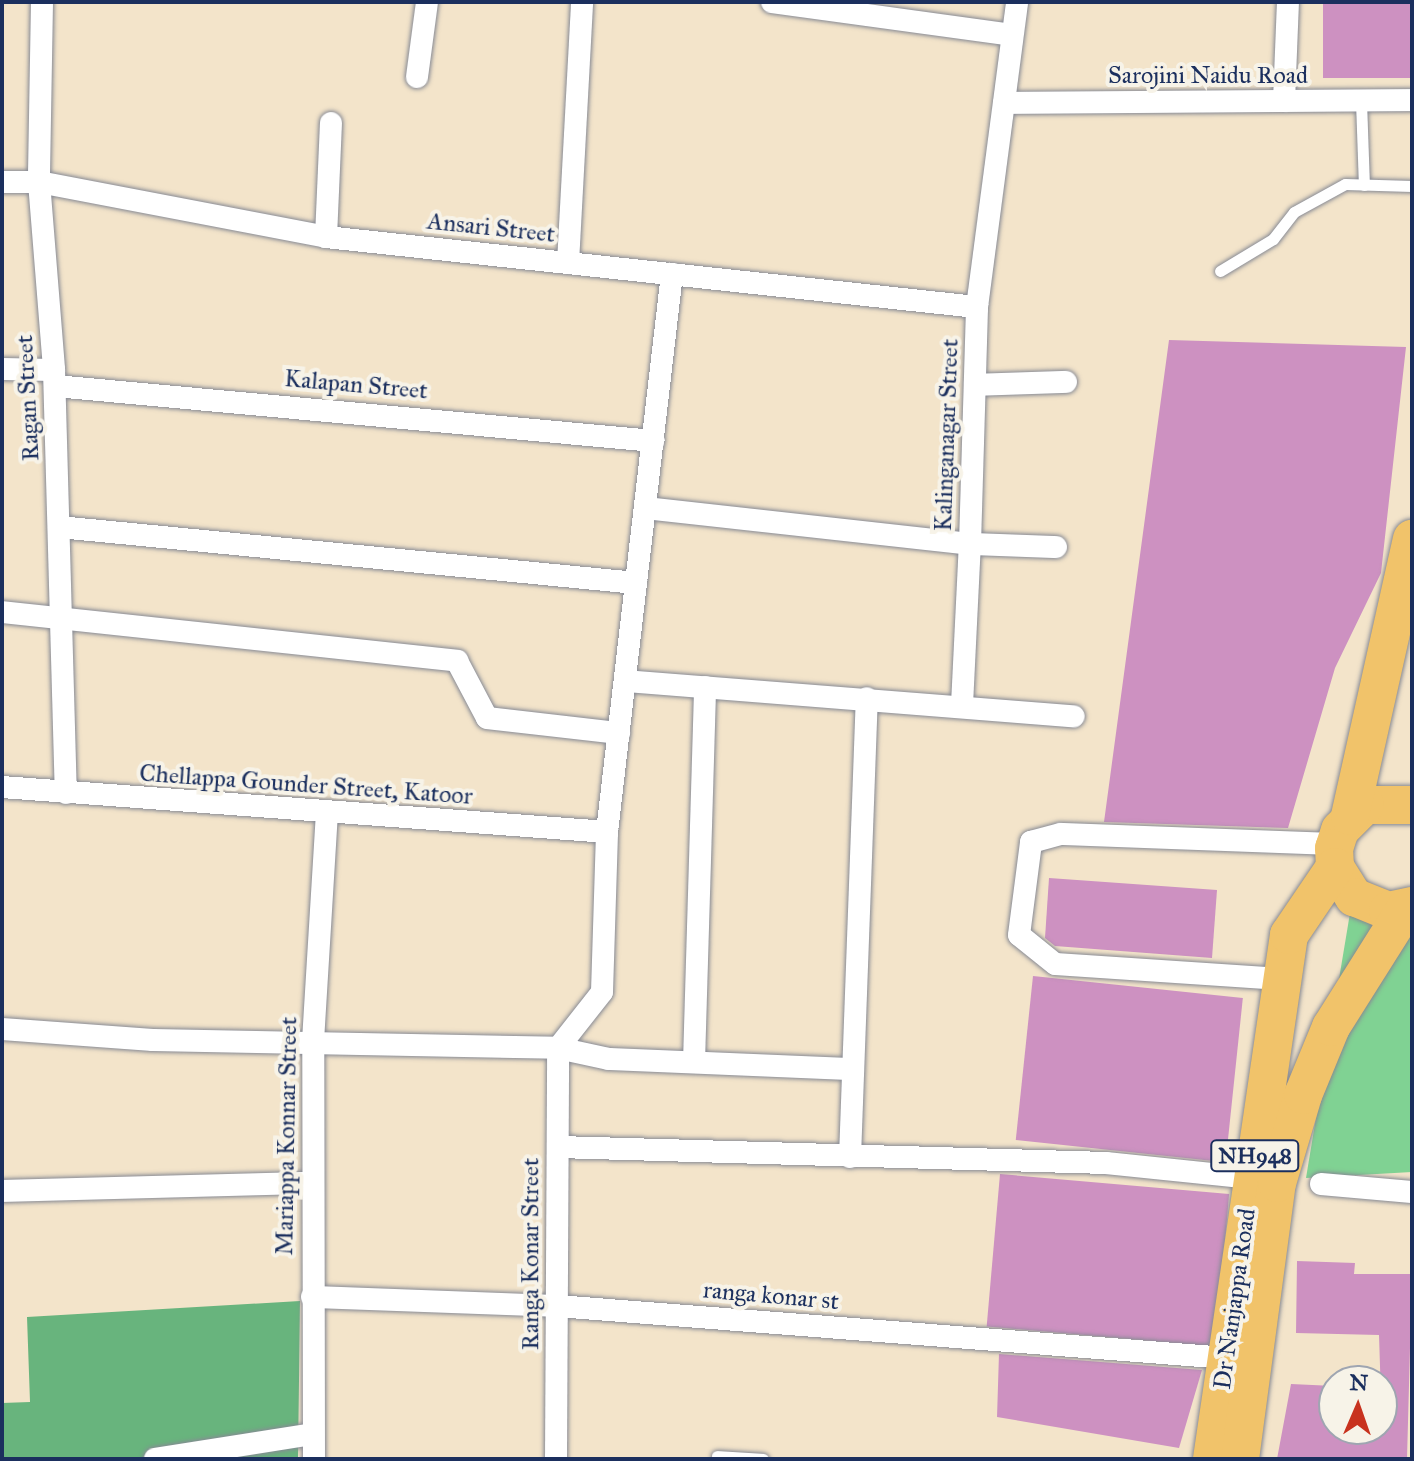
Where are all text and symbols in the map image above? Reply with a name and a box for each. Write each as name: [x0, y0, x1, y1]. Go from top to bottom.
street label: Sarojini Naidu Road: [1108, 62, 1308, 90]
street label: Ansari Street: [426, 207, 556, 249]
street label: Ragan Street: [10, 334, 46, 462]
street label: Kalinganagar Street: [929, 338, 965, 532]
street label: Kalapan Street: [283, 364, 429, 406]
street label: Chellappa Gounder Street, Katoor: [138, 759, 474, 811]
street label: Mariappa Konnar Street: [271, 1016, 303, 1256]
road number: NH948: [1209, 1138, 1301, 1174]
street label: Ranga Konar Street: [517, 1158, 545, 1350]
street label: Dr Nanjappa Road: [1208, 1207, 1262, 1391]
street label: ranga konar st: [702, 1276, 840, 1316]
north arrow: [1318, 1365, 1398, 1445]
text: N: [1349, 1369, 1369, 1396]

